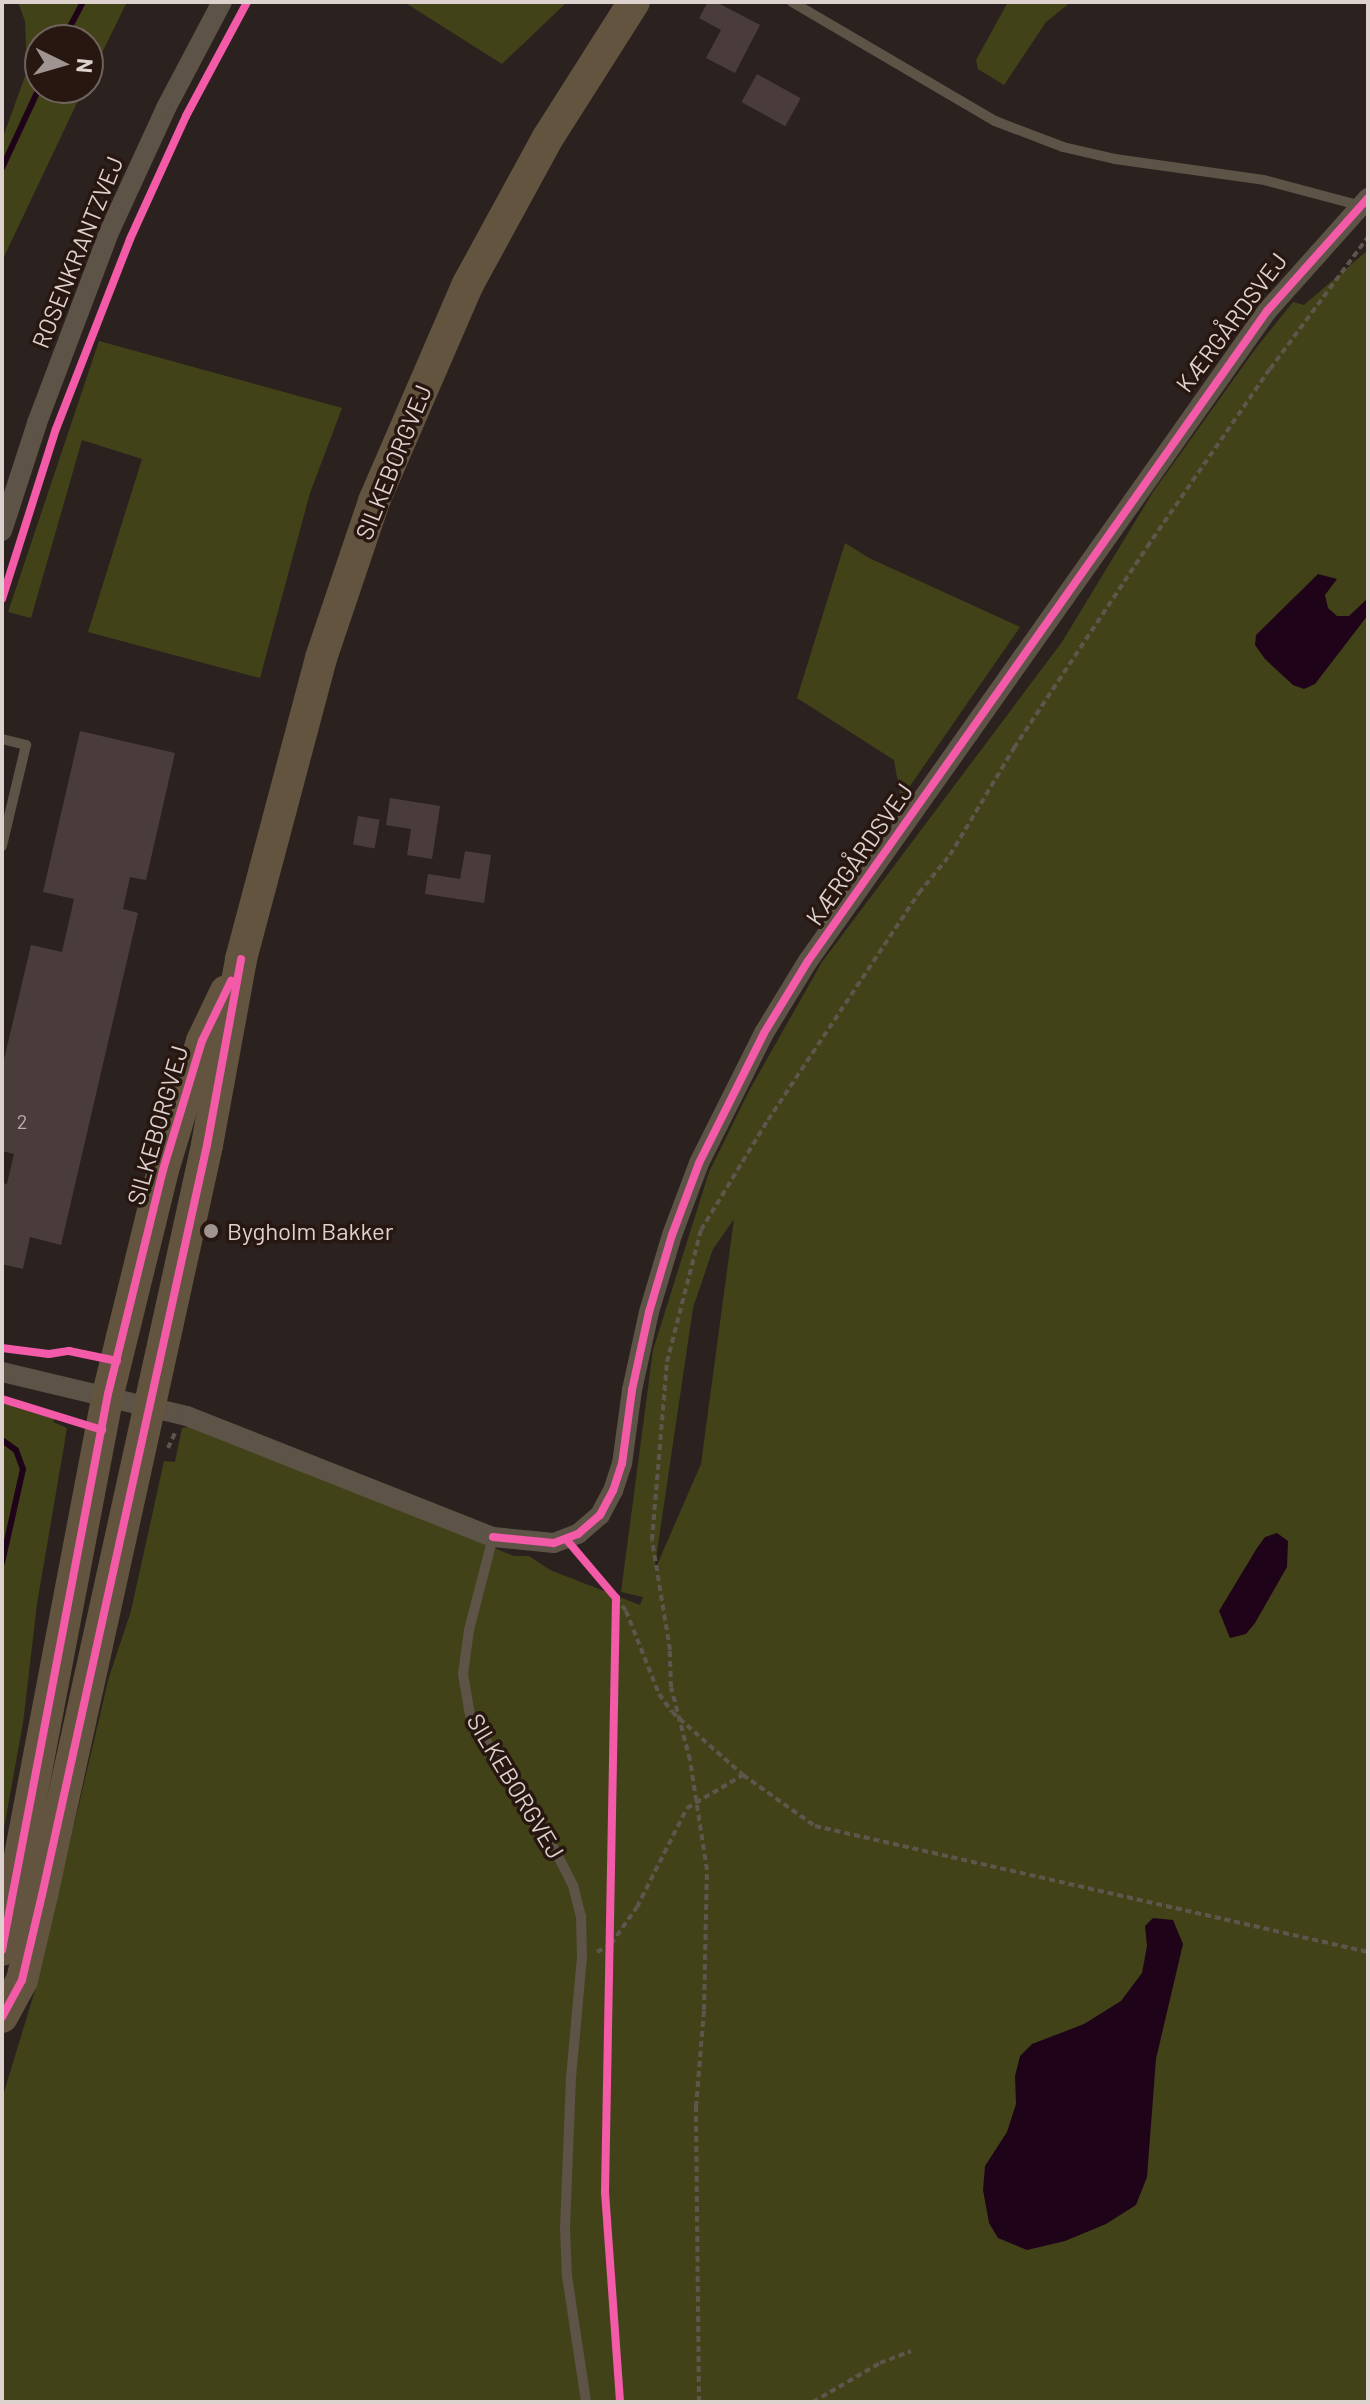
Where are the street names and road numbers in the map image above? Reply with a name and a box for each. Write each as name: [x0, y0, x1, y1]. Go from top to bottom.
street label: ROSENKRANTZVEJ: [25, 152, 129, 352]
street label: KÆRGÅRDSVEJ: [1169, 247, 1293, 397]
street label: SILKEBORGVEJ: [349, 380, 437, 544]
street label: KÆRGÅRDSVEJ: [799, 777, 919, 931]
street label: SILKEBORGVEJ: [121, 1042, 193, 1208]
street label: SILKEBORGVEJ: [461, 1708, 571, 1864]

